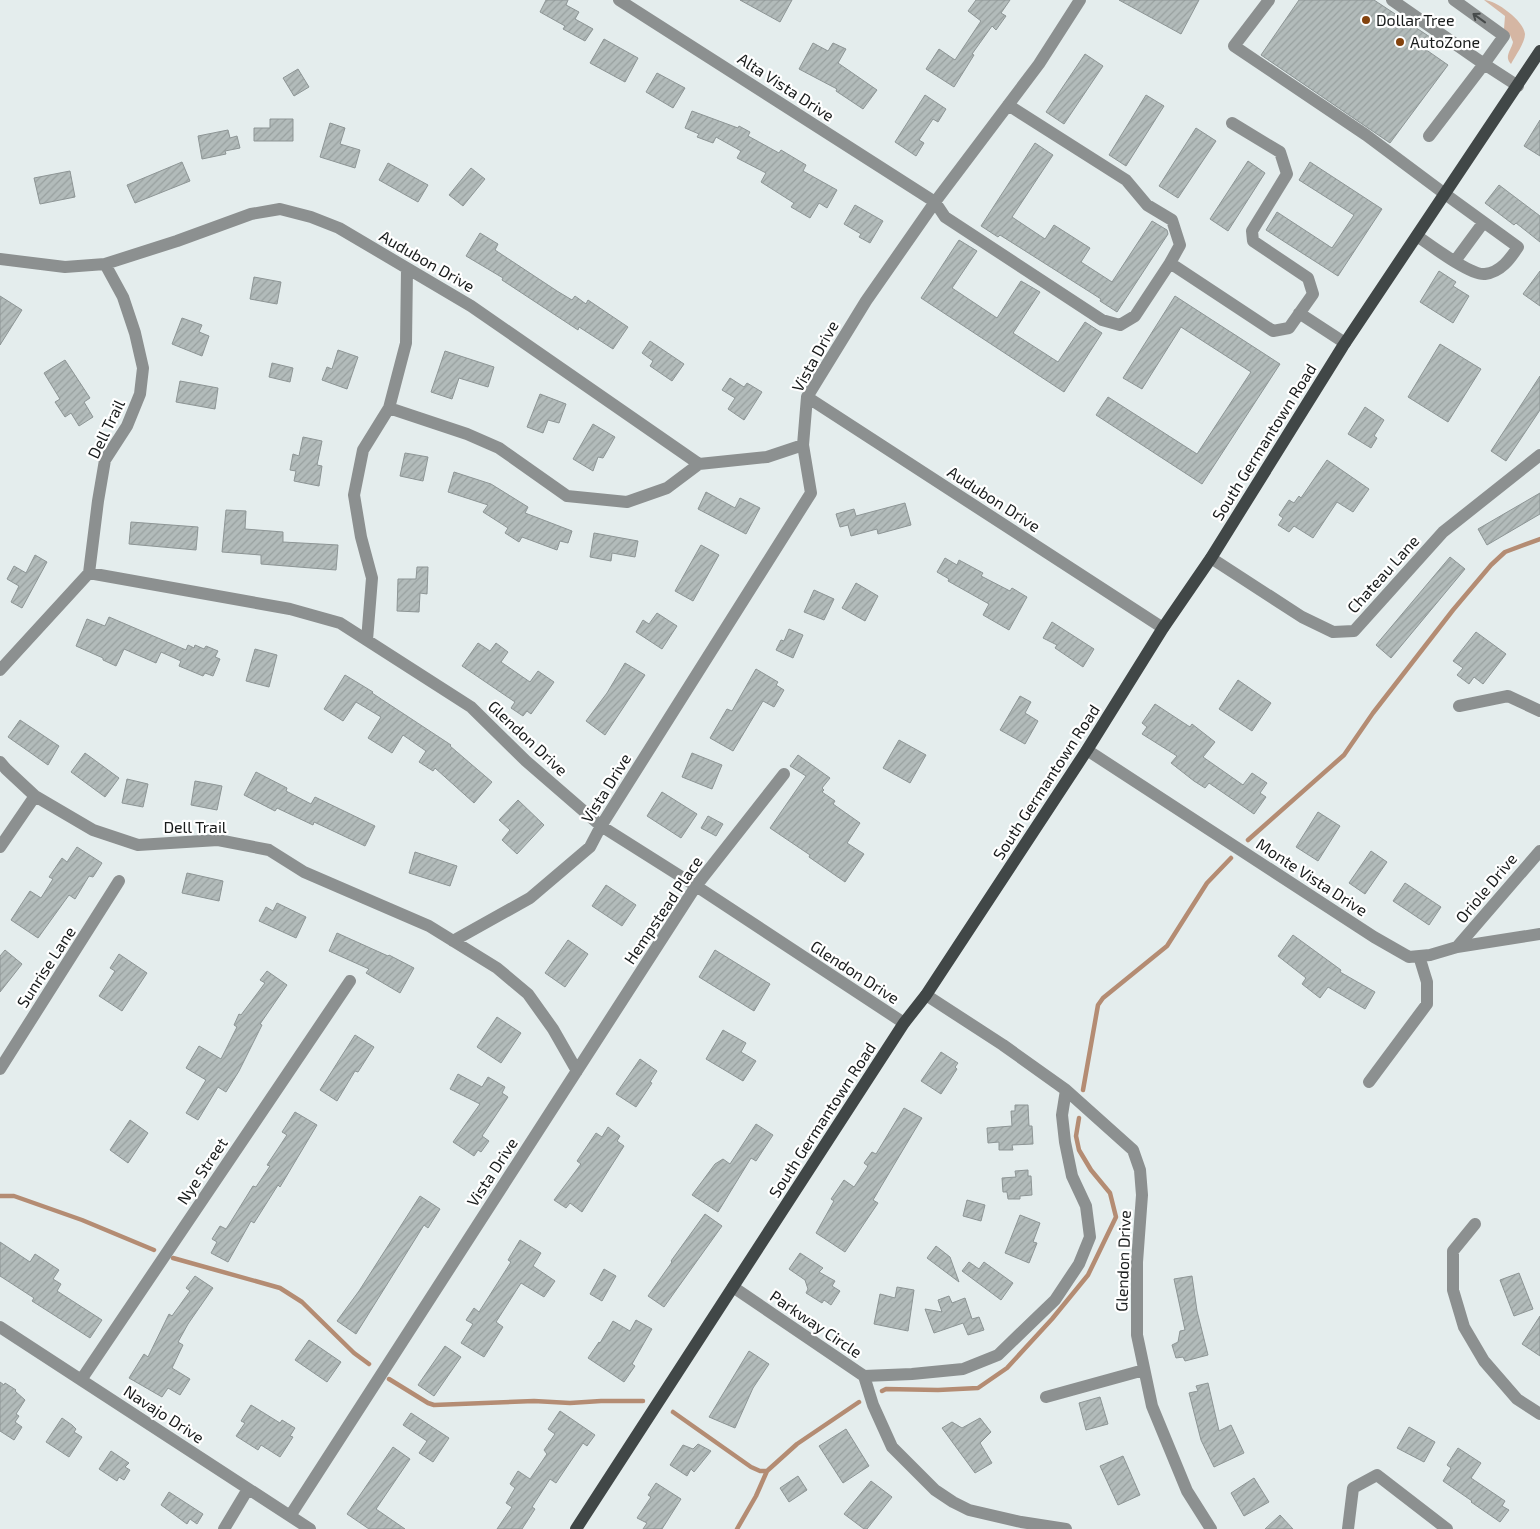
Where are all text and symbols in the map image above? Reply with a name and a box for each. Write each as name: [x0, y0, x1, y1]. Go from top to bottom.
place label: Dollar Tree: [1376, 10, 1454, 29]
one-way arrow: [1472, 13, 1486, 23]
marker: Dollar Tree: [1360, 14, 1372, 26]
place label: AutoZone: [1410, 32, 1480, 51]
marker: AutoZone: [1394, 36, 1406, 48]
street label: Alta Vista Drive: [735, 48, 838, 125]
street label: Audubon Drive: [376, 226, 478, 295]
street label: Vista Drive: [787, 317, 842, 395]
street label: South Germantown Road: [1207, 360, 1320, 524]
street label: Dell Trail: [83, 396, 128, 461]
street label: Audubon Drive: [944, 462, 1044, 536]
street label: Chateau Lane: [1343, 531, 1423, 617]
street label: Glendon Drive: [485, 696, 572, 779]
street label: South Germantown Road: [988, 701, 1103, 863]
street label: Vista Drive: [577, 750, 634, 826]
street label: Dell Trail: [163, 817, 227, 836]
street label: Monte Vista Drive: [1253, 834, 1371, 920]
street label: Oriole Drive: [1451, 849, 1520, 926]
street label: Hempstead Place: [619, 852, 706, 967]
street label: Sunrise Lane: [12, 923, 79, 1011]
street label: Glendon Drive: [807, 936, 903, 1007]
street label: South Germantown Road: [764, 1039, 879, 1201]
street label: Nye Street: [172, 1134, 231, 1208]
street label: Vista Drive: [462, 1134, 521, 1210]
street label: Glendon Drive: [1111, 1210, 1134, 1312]
street label: Parkway Circle: [767, 1286, 866, 1361]
street label: Navajo Drive: [120, 1381, 208, 1447]

